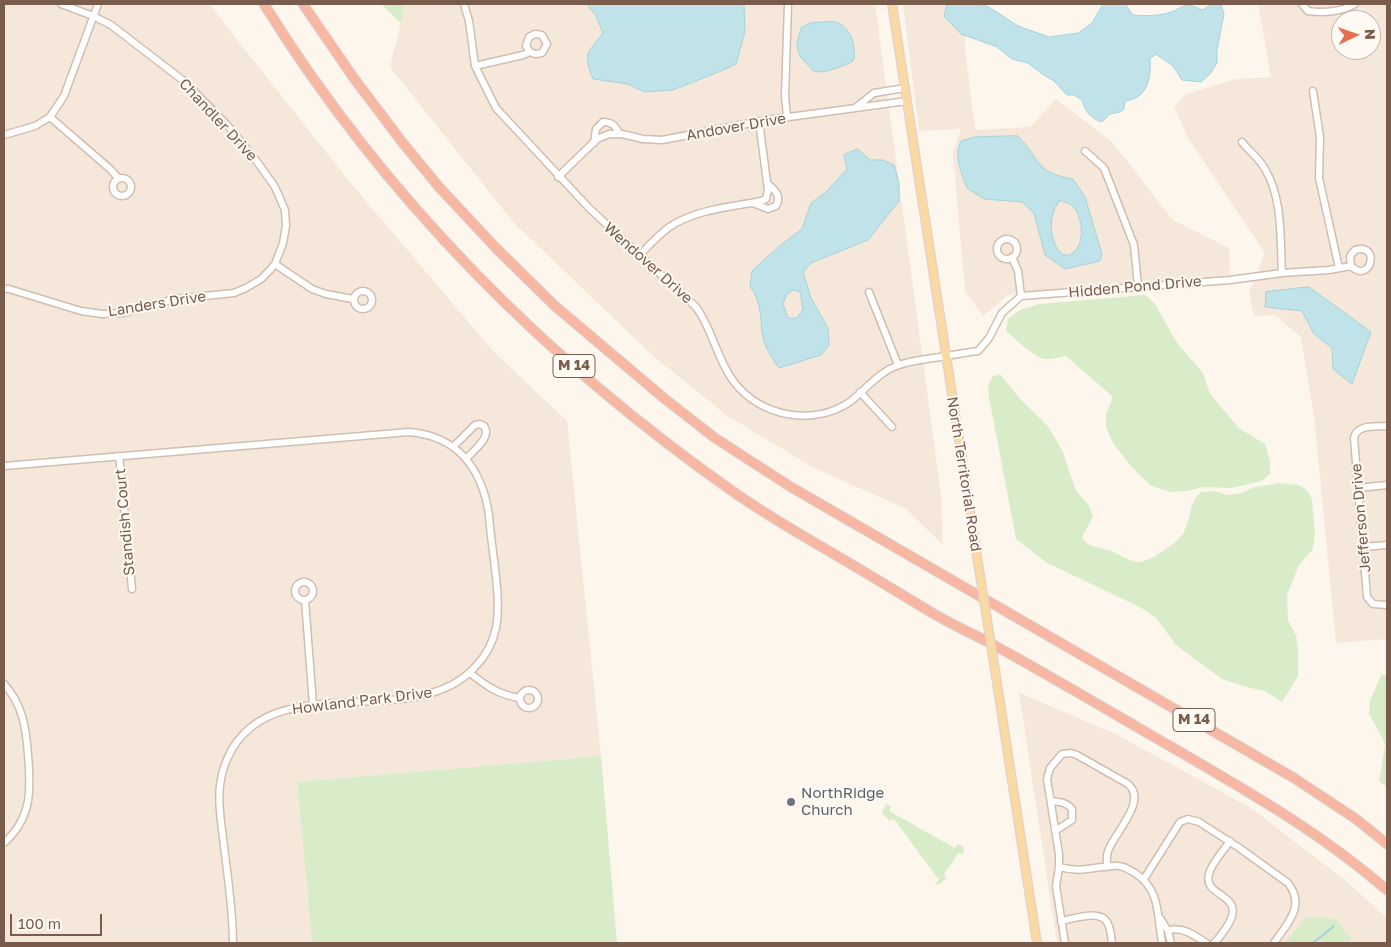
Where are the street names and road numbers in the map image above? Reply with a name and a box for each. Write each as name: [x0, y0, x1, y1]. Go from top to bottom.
street label: Chandler Drive: [175, 75, 261, 165]
street label: Andover Drive: [685, 109, 787, 145]
street label: Wendover Drive: [600, 218, 696, 308]
street label: Hidden Pond Drive: [1068, 272, 1202, 302]
street label: Landers Drive: [107, 287, 207, 321]
road number: M 14: [553, 354, 595, 378]
street label: North Territorial Road: [943, 395, 985, 553]
street label: Jefferson Drive: [1347, 463, 1375, 573]
street label: Standish Court: [111, 468, 139, 576]
street label: Howland Park Drive: [291, 683, 433, 719]
road number: M 14: [1173, 708, 1215, 732]

